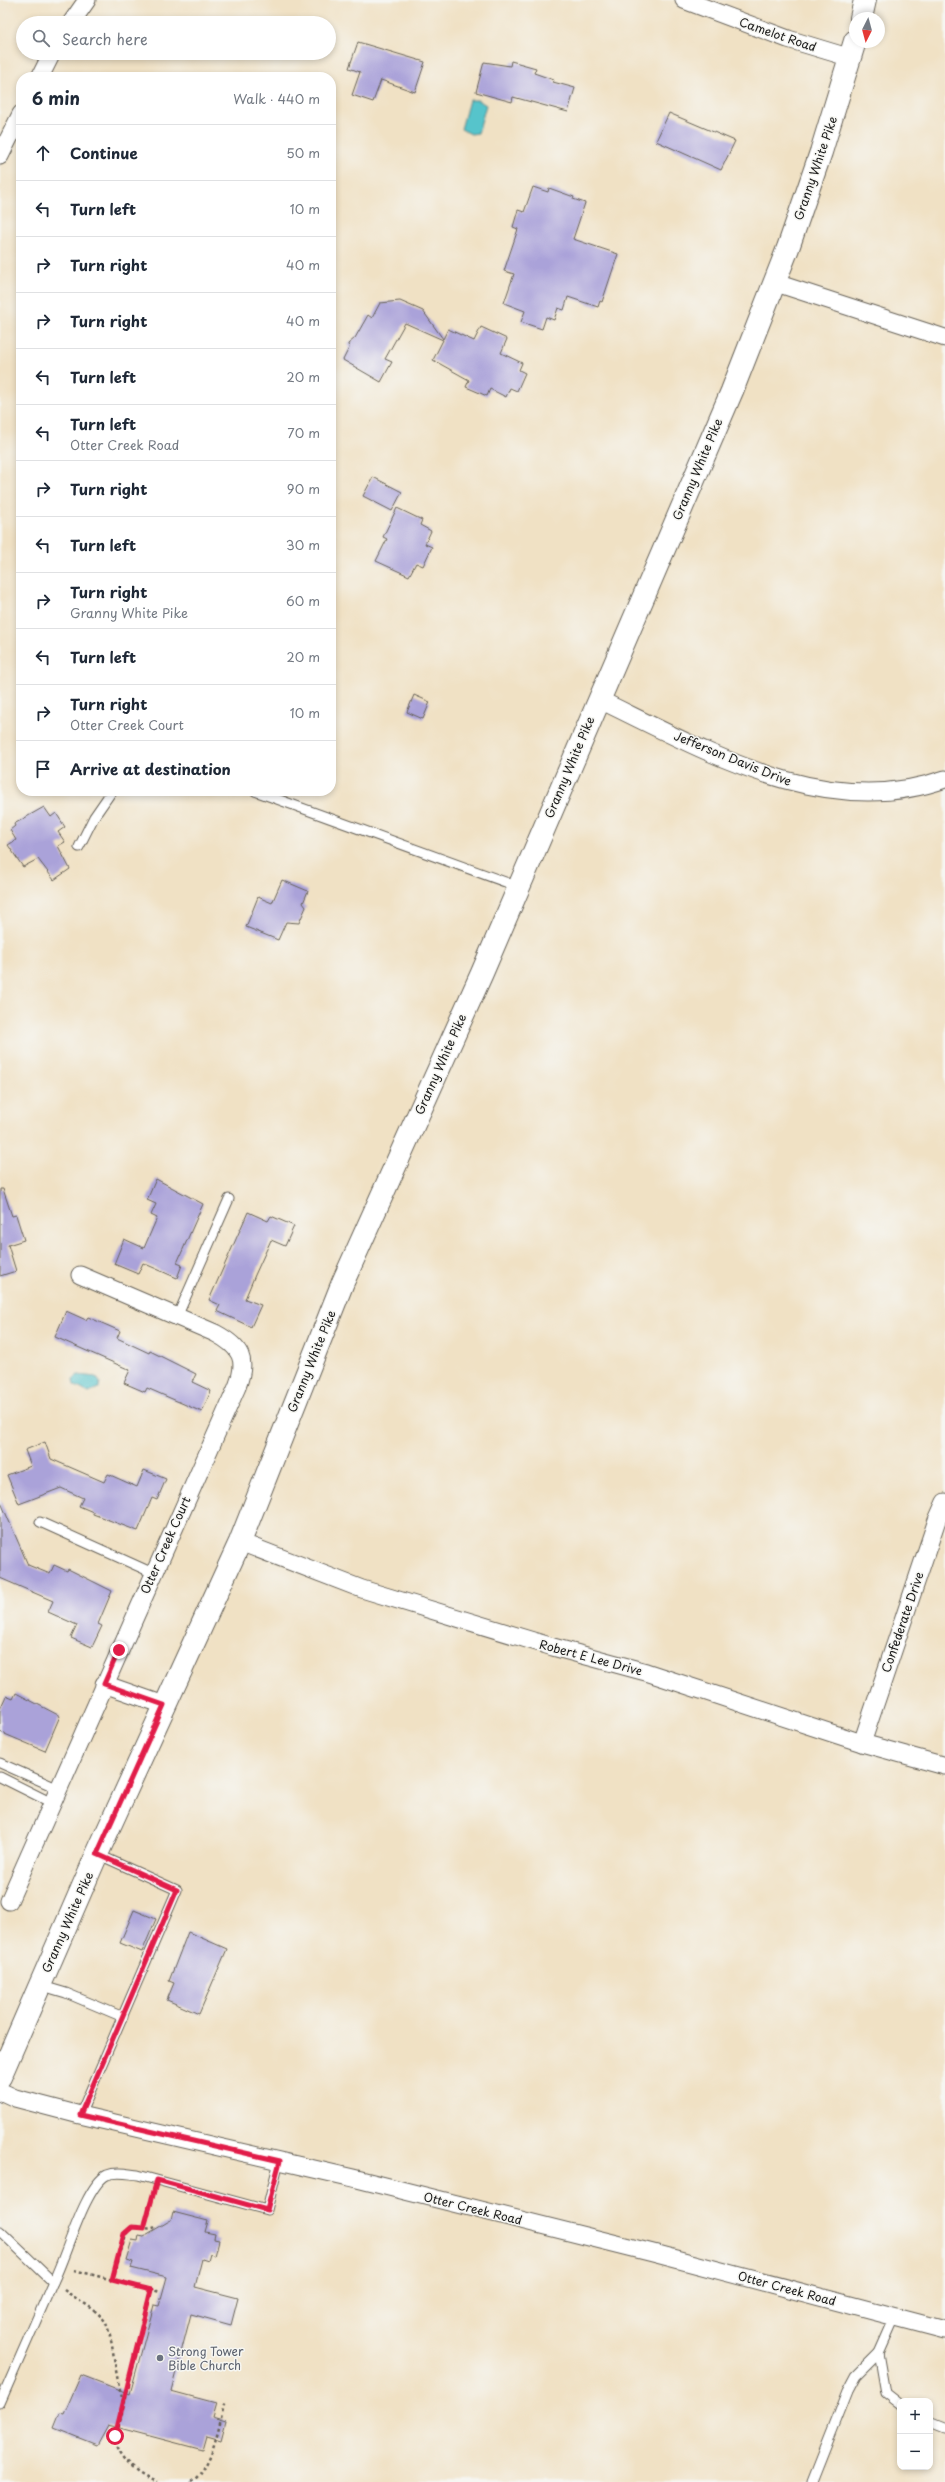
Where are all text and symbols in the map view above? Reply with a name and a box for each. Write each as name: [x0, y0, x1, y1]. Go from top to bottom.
street label: Camelot Road: [737, 12, 819, 56]
north arrow: [849, 12, 885, 48]
search box: [16, 16, 336, 60]
icon: search: [30, 27, 52, 49]
text: Search here: [62, 27, 148, 50]
text: 6 min: [32, 85, 80, 111]
text: Walk · 440 m: [233, 89, 320, 108]
street label: Granny White Pike: [789, 113, 841, 222]
text: Continue: [70, 141, 138, 164]
icon: ahead: [32, 142, 54, 164]
text: 50 m: [286, 143, 320, 162]
text: Turn left: [70, 197, 136, 220]
icon: left: [32, 198, 54, 220]
text: 10 m: [290, 199, 320, 218]
text: Turn right: [70, 253, 147, 276]
icon: right: [32, 254, 54, 276]
text: 40 m: [286, 255, 320, 274]
text: Turn right: [70, 309, 147, 332]
icon: right: [32, 310, 54, 332]
text: 40 m: [286, 311, 320, 330]
text: Turn left: [70, 365, 136, 388]
icon: left: [32, 366, 54, 388]
text: 20 m: [286, 367, 320, 386]
text: Turn left: [70, 412, 136, 435]
street label: Granny White Pike: [667, 415, 727, 523]
icon: left: [32, 422, 54, 444]
text: 70 m: [287, 423, 320, 442]
text: Otter Creek Road: [70, 435, 179, 454]
text: Turn right: [70, 477, 147, 500]
icon: right: [32, 478, 54, 500]
text: 90 m: [287, 479, 320, 498]
text: Turn left: [70, 533, 136, 556]
icon: left: [32, 534, 54, 556]
text: 30 m: [286, 535, 320, 554]
text: Turn right: [70, 580, 147, 603]
icon: right: [32, 590, 54, 612]
text: 60 m: [286, 591, 320, 610]
text: Granny White Pike: [70, 603, 188, 622]
text: Turn left: [70, 645, 136, 668]
icon: left: [32, 646, 54, 668]
text: 20 m: [286, 647, 320, 666]
text: Turn right: [70, 692, 147, 715]
icon: right: [32, 702, 54, 724]
text: 10 m: [290, 703, 320, 722]
street label: Granny White Pike: [539, 713, 599, 821]
text: Otter Creek Court: [70, 715, 184, 734]
street label: Jefferson Davis Drive: [672, 726, 794, 790]
text: Arrive at destination: [70, 757, 231, 780]
icon: arrive: [32, 758, 54, 780]
street label: Granny White Pike: [410, 1010, 471, 1117]
street label: Granny White Pike: [282, 1307, 340, 1415]
street label: Otter Creek Court: [135, 1493, 195, 1597]
street label: Confederate Drive: [876, 1569, 928, 1675]
street label: Robert E Lee Drive: [538, 1635, 644, 1679]
route end: [110, 1641, 128, 1659]
street label: Granny White Pike: [37, 1868, 98, 1975]
street label: Otter Creek Road: [422, 2187, 524, 2229]
street label: Otter Creek Road: [736, 2266, 838, 2310]
place label: Strong Tower Bible Church: [168, 2342, 244, 2374]
marker: Strong Tower Bible Church: [155, 2353, 165, 2363]
map controls: [897, 2398, 933, 2470]
button: +: [897, 2398, 933, 2434]
route start: [106, 2427, 124, 2445]
button: −: [897, 2434, 933, 2470]

